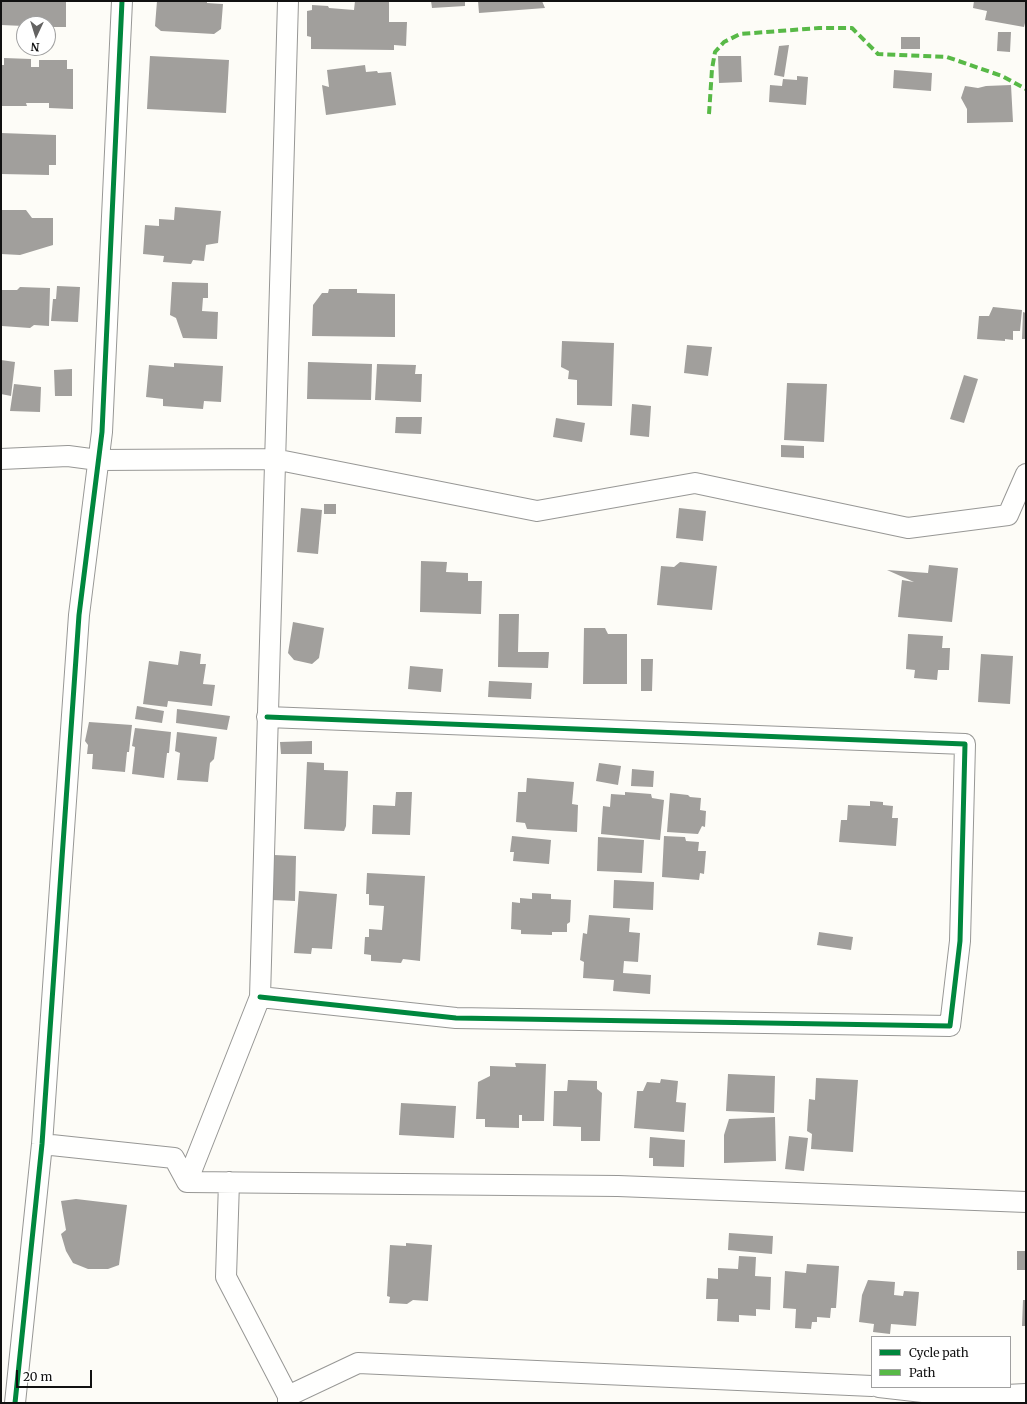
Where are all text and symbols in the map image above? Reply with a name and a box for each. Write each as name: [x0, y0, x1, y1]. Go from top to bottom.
north arrow: [16, 16, 56, 56]
text: N: [30, 40, 40, 54]
legend: [871, 1336, 1011, 1388]
text: Cycle path: [909, 1345, 969, 1360]
scale bar: [18, 1362, 94, 1388]
text: Path: [909, 1365, 935, 1380]
text: 20 m: [23, 1369, 52, 1384]

